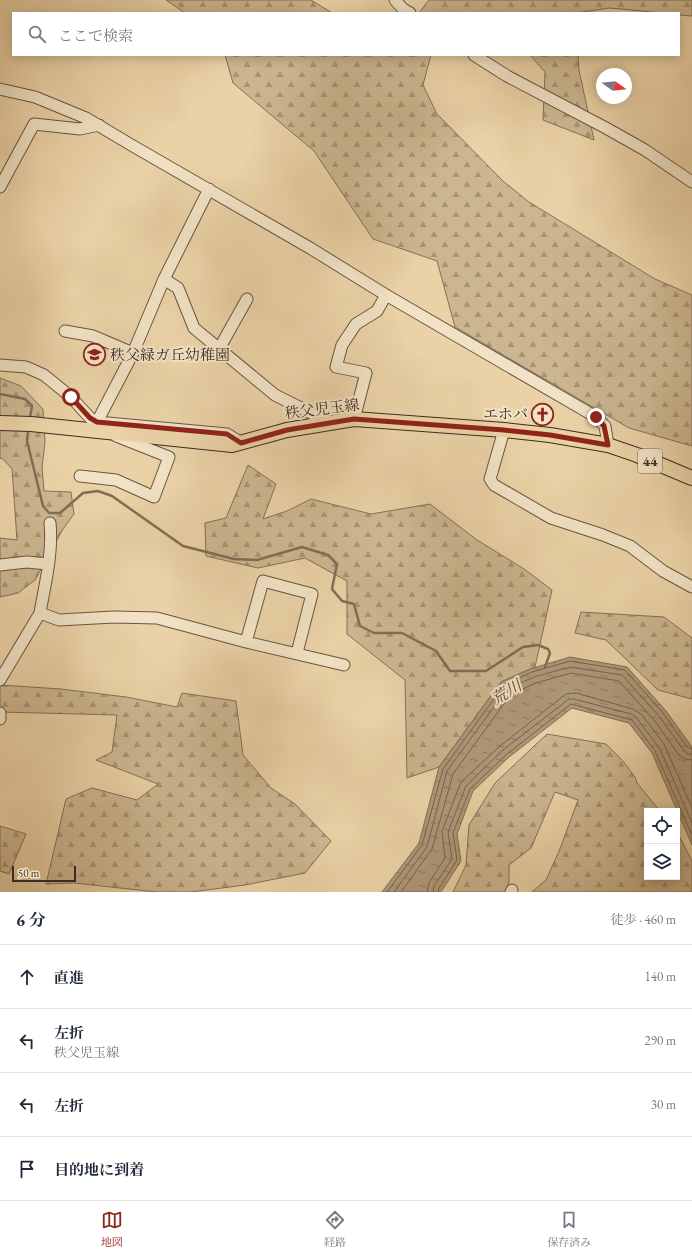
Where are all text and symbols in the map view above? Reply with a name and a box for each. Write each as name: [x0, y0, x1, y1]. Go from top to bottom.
search box: [12, 12, 680, 56]
icon: search: [26, 23, 48, 45]
text: ここで検索: [58, 26, 133, 45]
north arrow: [596, 68, 632, 104]
school or university icon: 秩父緑ガ丘幼稚園: [81, 342, 107, 368]
place label: 秩父緑ガ丘幼稚園: [110, 345, 230, 364]
route start: [62, 388, 80, 406]
street label: 秩父児玉線: [284, 395, 360, 423]
church icon: エホバ: [530, 401, 556, 427]
place label: エホバ: [483, 404, 528, 423]
route end: [587, 408, 605, 426]
road number: 44: [638, 449, 662, 473]
water label: 荒川: [487, 674, 527, 710]
map controls: [644, 808, 680, 880]
button: locate: [644, 808, 680, 844]
button: layers: [644, 844, 680, 880]
scale bar: [12, 864, 76, 883]
text: 50 m: [18, 866, 39, 880]
text: 6 分: [16, 909, 46, 931]
text: 徒歩 · 460 m: [611, 911, 676, 928]
icon: ahead: [16, 966, 38, 988]
text: 直進: [54, 968, 84, 987]
text: 140 m: [645, 968, 676, 985]
text: 左折: [54, 1023, 84, 1042]
icon: left: [16, 1030, 38, 1052]
text: 290 m: [645, 1032, 676, 1049]
text: 秩父児玉線: [54, 1044, 119, 1061]
icon: left: [16, 1094, 38, 1116]
text: 左折: [54, 1096, 84, 1115]
text: 30 m: [651, 1096, 676, 1113]
icon: arrive: [16, 1158, 38, 1180]
text: 目的地に到着: [54, 1160, 144, 1179]
tab: 地図: [101, 1209, 123, 1249]
tab: 経路: [324, 1209, 346, 1249]
tab: 保存済み: [547, 1209, 591, 1249]

